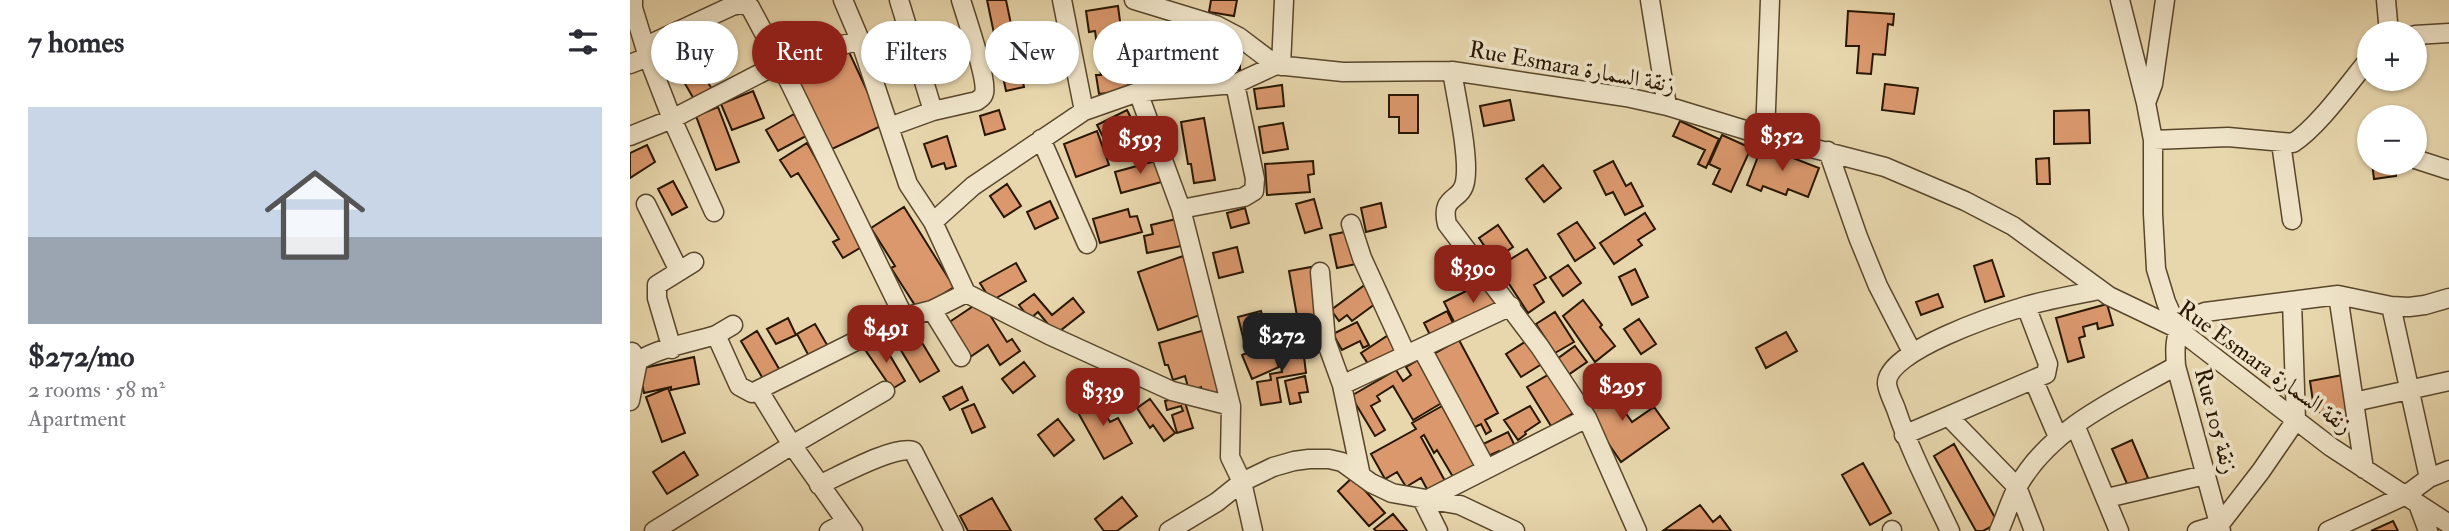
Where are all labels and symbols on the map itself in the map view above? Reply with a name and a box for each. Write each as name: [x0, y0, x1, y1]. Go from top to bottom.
street label: Rue Esmara زنقة السمارة: [1467, 35, 1677, 99]
pin: $352: [1741, 114, 1823, 173]
pin: $593: [1099, 116, 1181, 176]
pin: $390: [1432, 246, 1514, 305]
street label: Rue Esmara زنقة السمارة: [2172, 294, 2358, 440]
pin: $491: [845, 306, 927, 365]
pin: $272: [1241, 314, 1323, 373]
pin: $295: [1581, 364, 1663, 423]
street label: Rue 105 زنقة: [2188, 365, 2244, 477]
pin: $339: [1062, 368, 1144, 428]

